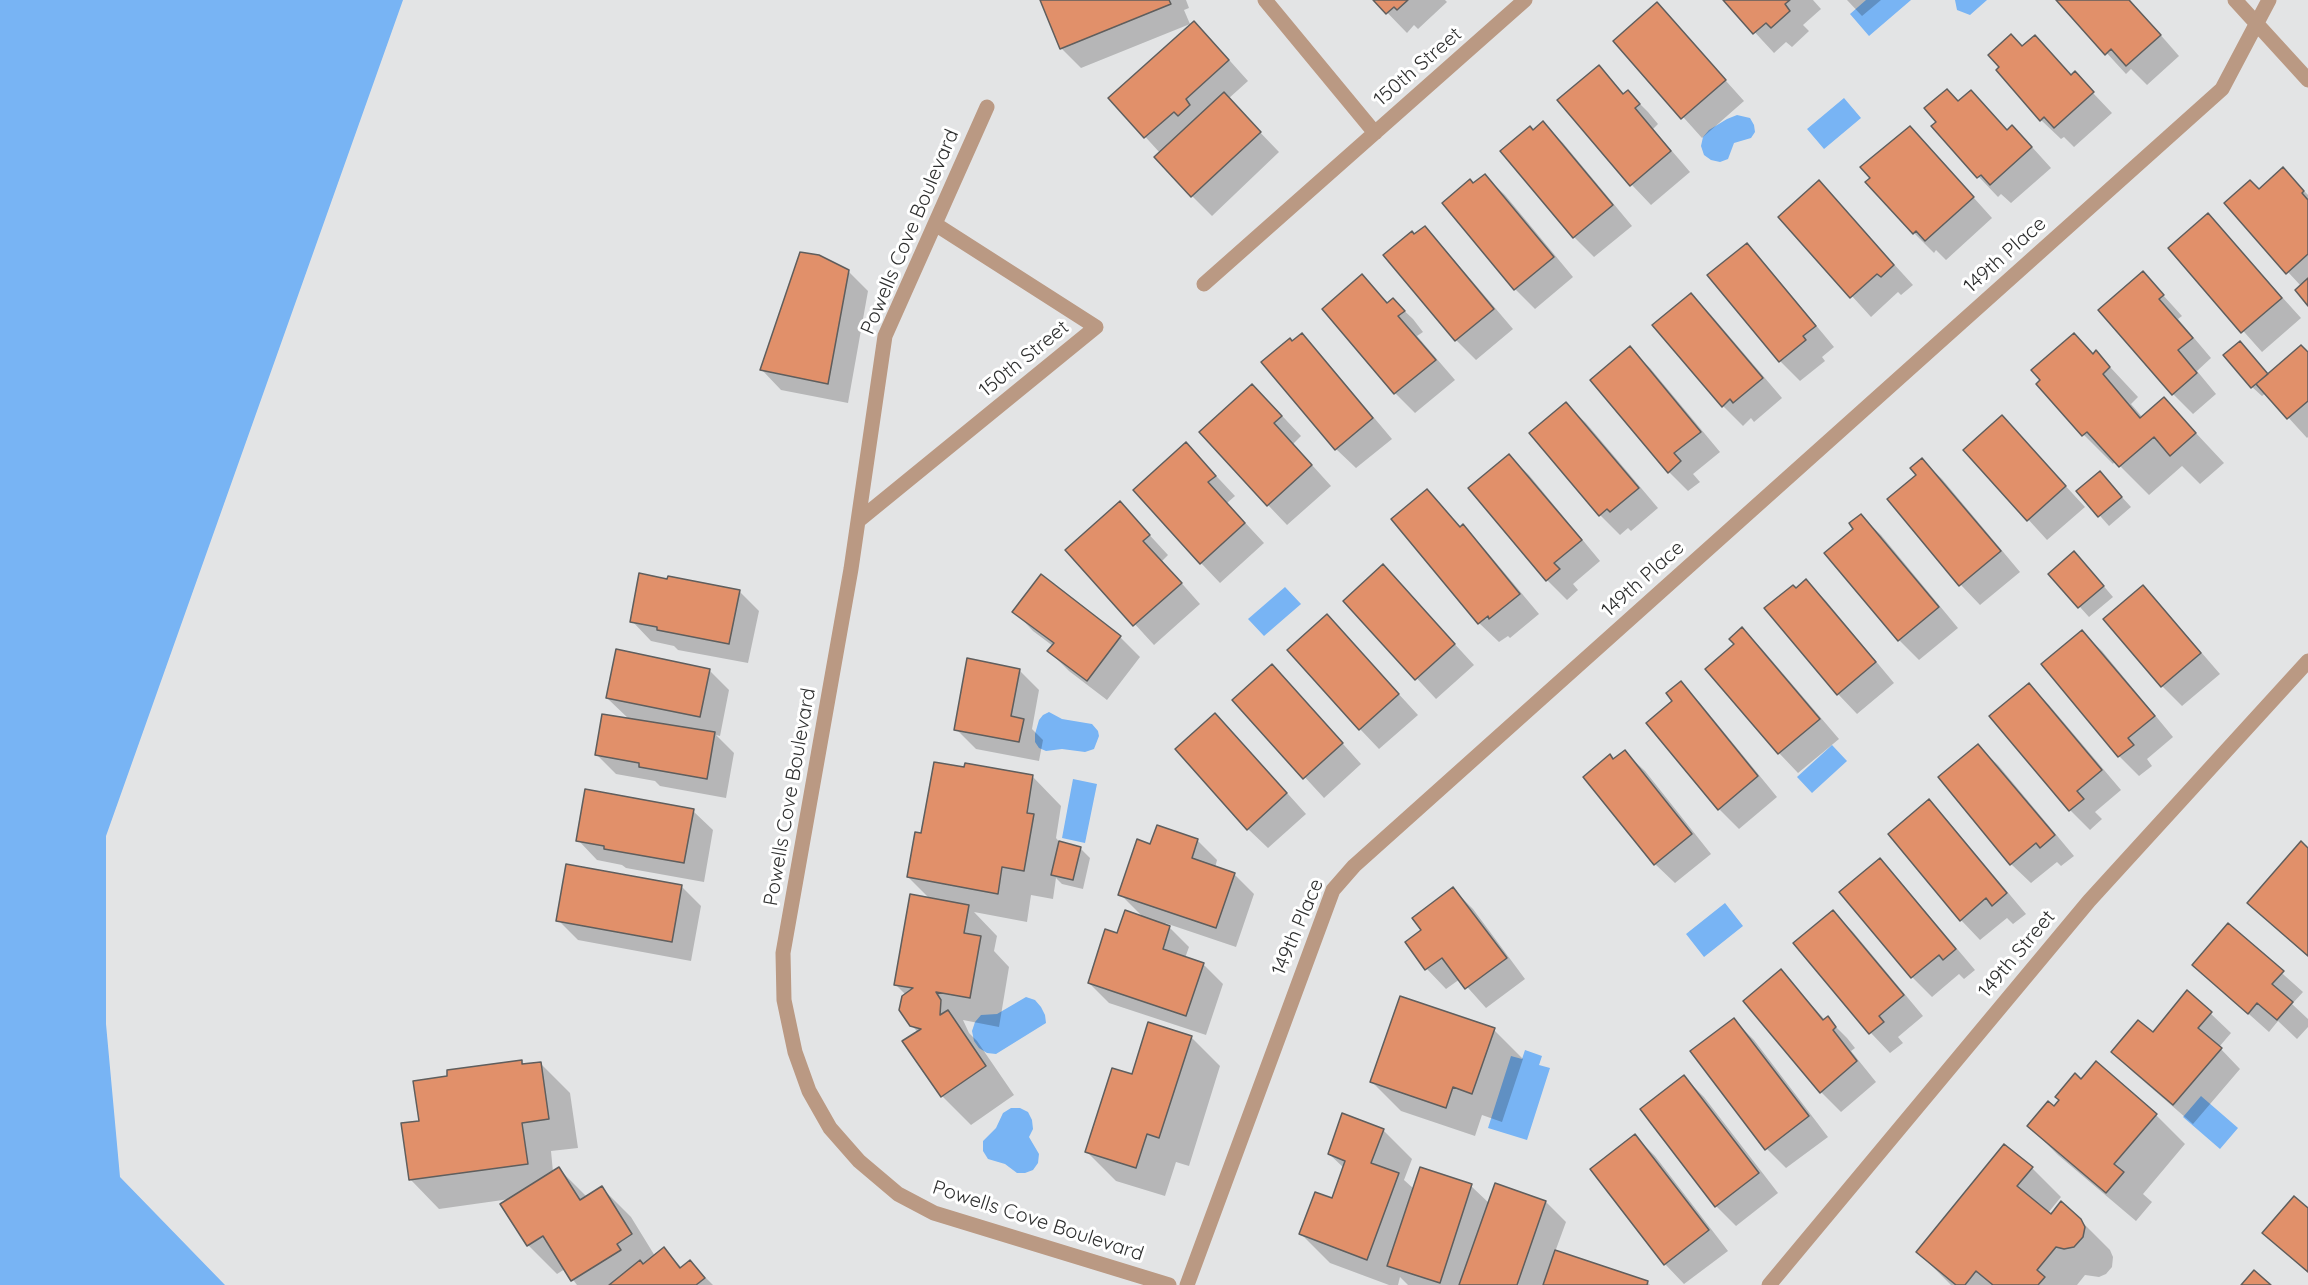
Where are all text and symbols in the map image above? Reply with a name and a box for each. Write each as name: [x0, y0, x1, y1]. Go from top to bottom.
street label: 150th Street: [1369, 22, 1467, 112]
street label: Powells Cove Boulevard: [856, 126, 964, 338]
street label: 149th Place: [1959, 212, 2051, 298]
street label: 150th Street: [974, 316, 1074, 402]
street label: 149th Place: [1597, 536, 1689, 622]
street label: Powells Cove Boulevard: [759, 686, 821, 908]
street label: 149th Place: [1267, 875, 1329, 979]
street label: 149th Street: [1974, 905, 2060, 1003]
street label: Powells Cove Boulevard: [929, 1176, 1147, 1266]

